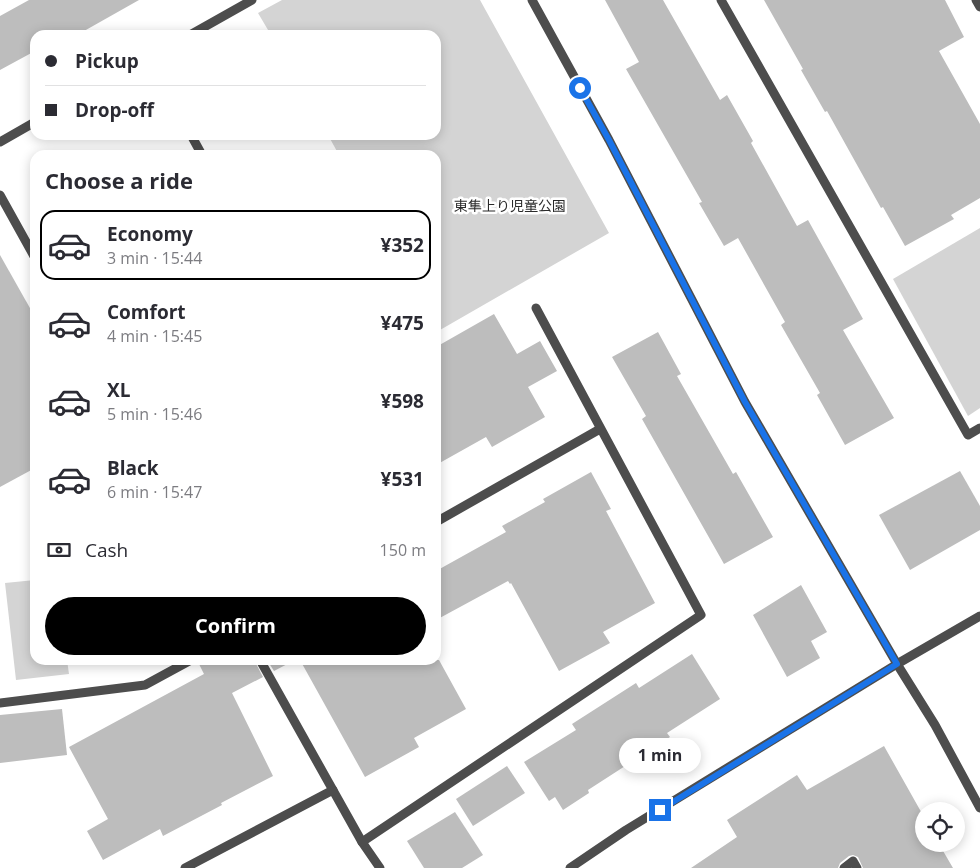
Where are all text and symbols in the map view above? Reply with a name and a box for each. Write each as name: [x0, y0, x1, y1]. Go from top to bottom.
text: Pickup: [75, 48, 139, 74]
route start: [569, 77, 591, 99]
text: Drop-off: [75, 97, 154, 123]
text: Choose a ride: [45, 165, 193, 195]
park label: 東隼上り児童公園: [454, 196, 566, 215]
text: Economy: [107, 221, 193, 247]
icon: car: [47, 223, 92, 268]
text: ¥352: [381, 232, 424, 258]
text: 3 min · 15:44: [107, 247, 202, 269]
text: Comfort: [107, 299, 186, 325]
icon: car: [47, 301, 92, 346]
text: ¥475: [381, 310, 424, 336]
text: 4 min · 15:45: [107, 325, 202, 347]
text: XL: [107, 377, 130, 403]
icon: car: [47, 379, 92, 424]
text: ¥598: [381, 388, 424, 414]
text: 5 min · 15:46: [107, 403, 202, 425]
text: Black: [107, 455, 159, 481]
icon: car: [47, 457, 92, 502]
text: ¥531: [381, 466, 424, 492]
text: 6 min · 15:47: [107, 481, 202, 503]
icon: cash: [45, 536, 73, 564]
text: Cash: [85, 537, 128, 563]
text: 150 m: [380, 539, 426, 561]
button: Confirm: [45, 597, 426, 655]
callout: 1 min: [619, 738, 701, 772]
text: 1 min: [638, 744, 682, 766]
route end: [649, 799, 671, 821]
map controls: [915, 802, 965, 852]
button: locate: [915, 802, 965, 852]

